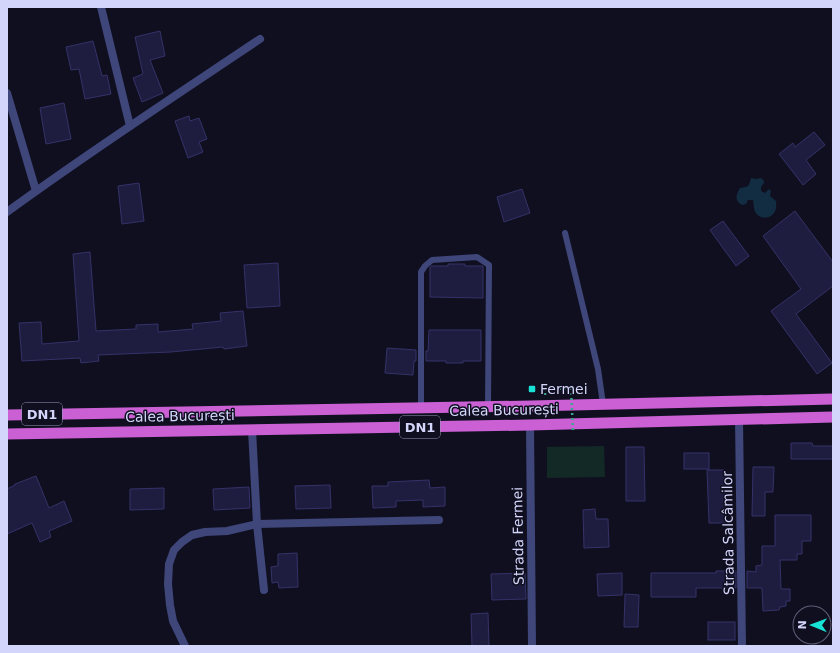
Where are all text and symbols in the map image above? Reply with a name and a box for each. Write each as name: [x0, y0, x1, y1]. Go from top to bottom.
place label: Fermei: [540, 381, 588, 397]
marker: Fermei: [527, 384, 537, 394]
street label: Calea București: [449, 401, 559, 420]
road number: DN1: [22, 403, 62, 425]
street label: Calea București: [125, 407, 235, 426]
road number: DN1: [400, 416, 440, 438]
street label: Strada Salcâmilor: [719, 471, 737, 595]
street label: Strada Fermei: [509, 487, 527, 585]
north arrow: [792, 605, 832, 645]
text: N: [796, 620, 809, 630]

